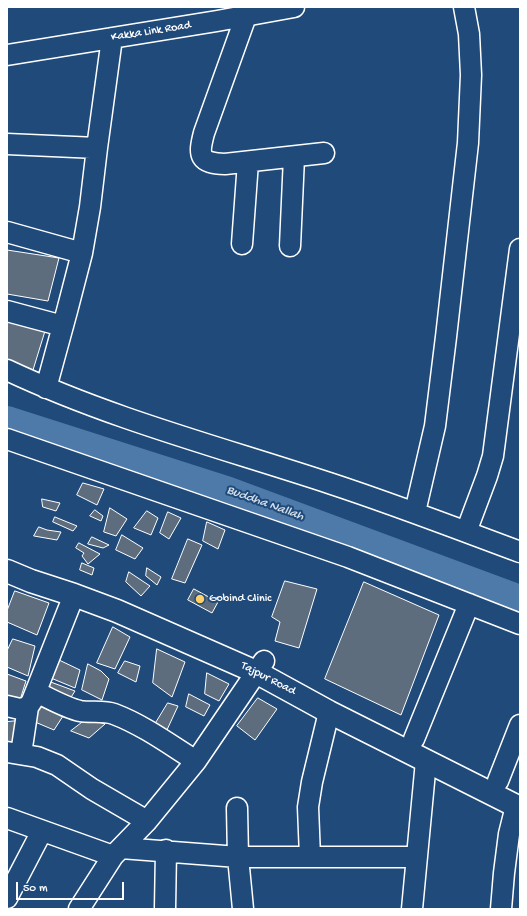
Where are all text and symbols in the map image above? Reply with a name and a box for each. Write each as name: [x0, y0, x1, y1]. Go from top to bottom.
street label: Kakka Link Road: [110, 19, 192, 45]
water label: Buddha Nallah: [224, 483, 306, 525]
place label: Gobind Clinic: [209, 592, 271, 606]
marker: Gobind Clinic: [194, 593, 206, 605]
street label: Tajpur Road: [238, 659, 298, 699]
scale bar: [18, 874, 126, 900]
text: 50 m: [23, 882, 48, 896]

